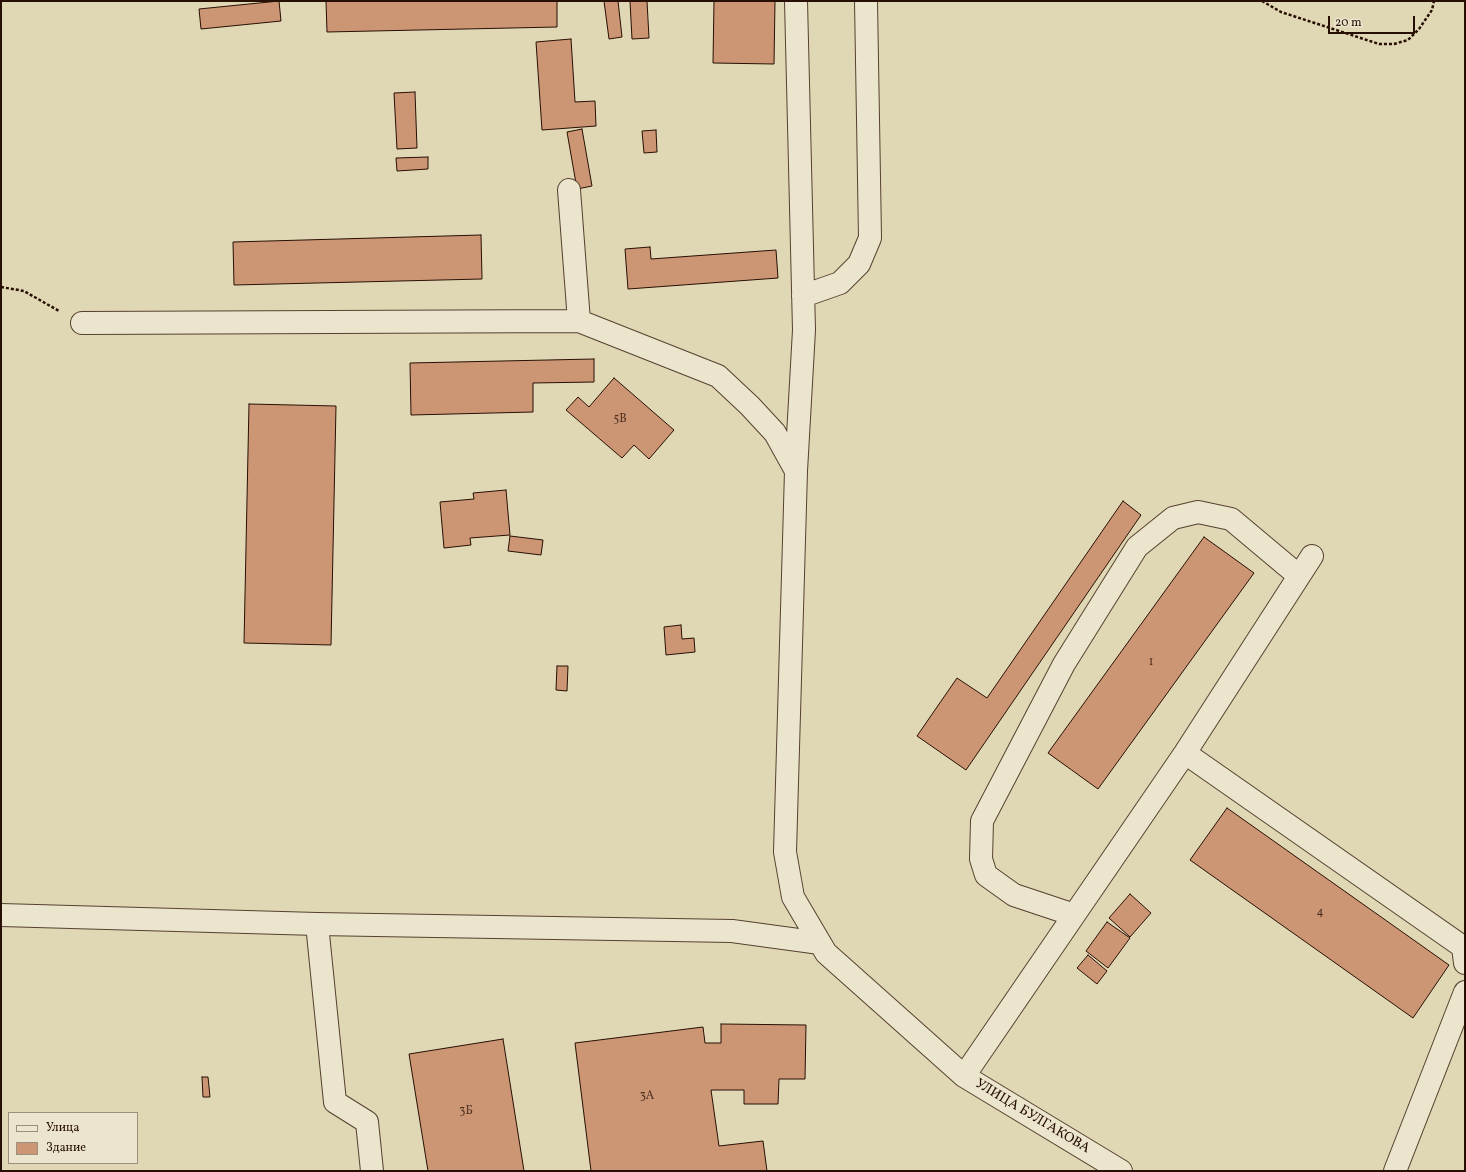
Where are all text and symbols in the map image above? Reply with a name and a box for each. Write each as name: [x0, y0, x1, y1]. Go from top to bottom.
scale bar: [1330, 8, 1417, 34]
text: 20 m: [1335, 15, 1362, 31]
house number: 5В: [613, 413, 627, 427]
house number: 1: [1149, 656, 1153, 670]
house number: 4: [1316, 906, 1324, 920]
street label: УЛИЦА БУЛГАКОВА: [972, 1076, 1092, 1158]
house number: 3А: [640, 1090, 654, 1104]
house number: 3Б: [459, 1105, 473, 1119]
legend: [8, 1112, 138, 1164]
text: Улица: [46, 1120, 79, 1136]
text: Здание: [46, 1140, 86, 1156]

